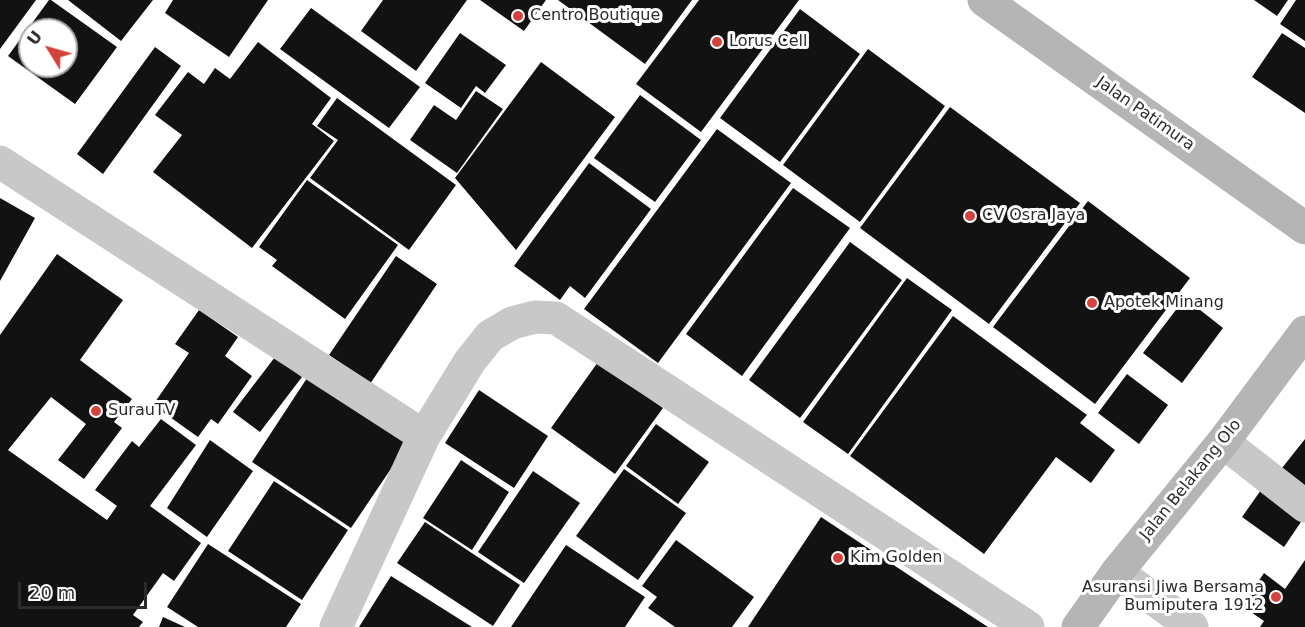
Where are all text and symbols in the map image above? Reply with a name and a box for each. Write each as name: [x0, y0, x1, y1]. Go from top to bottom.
place label: Centro Boutique: [530, 6, 660, 26]
marker: Centro Boutique: [511, 9, 525, 23]
north arrow: [18, 18, 78, 78]
text: U: [23, 27, 46, 49]
place label: Lorus Cell: [729, 32, 807, 52]
marker: Lorus Cell: [710, 35, 724, 49]
street label: Jalan Patimura: [1092, 73, 1198, 155]
place label: CV Osra Jaya: [982, 206, 1085, 226]
marker: CV Osra Jaya: [963, 209, 977, 223]
place label: Apotek Minang: [1104, 293, 1224, 313]
marker: Apotek Minang: [1085, 296, 1099, 310]
place label: SurauTV: [108, 401, 176, 421]
marker: SurauTV: [89, 404, 103, 418]
street label: Jalan Belakang Olo: [1136, 416, 1246, 544]
place label: Kim Golden: [850, 548, 942, 568]
marker: Kim Golden: [831, 551, 845, 565]
scale bar: [21, 570, 150, 608]
place label: Asuransi Jiwa Bersama Bumiputera 1912: [1082, 578, 1264, 616]
text: 20 m: [29, 582, 75, 603]
marker: Asuransi Jiwa Bersama Bumiputera 1912: [1269, 590, 1283, 604]

